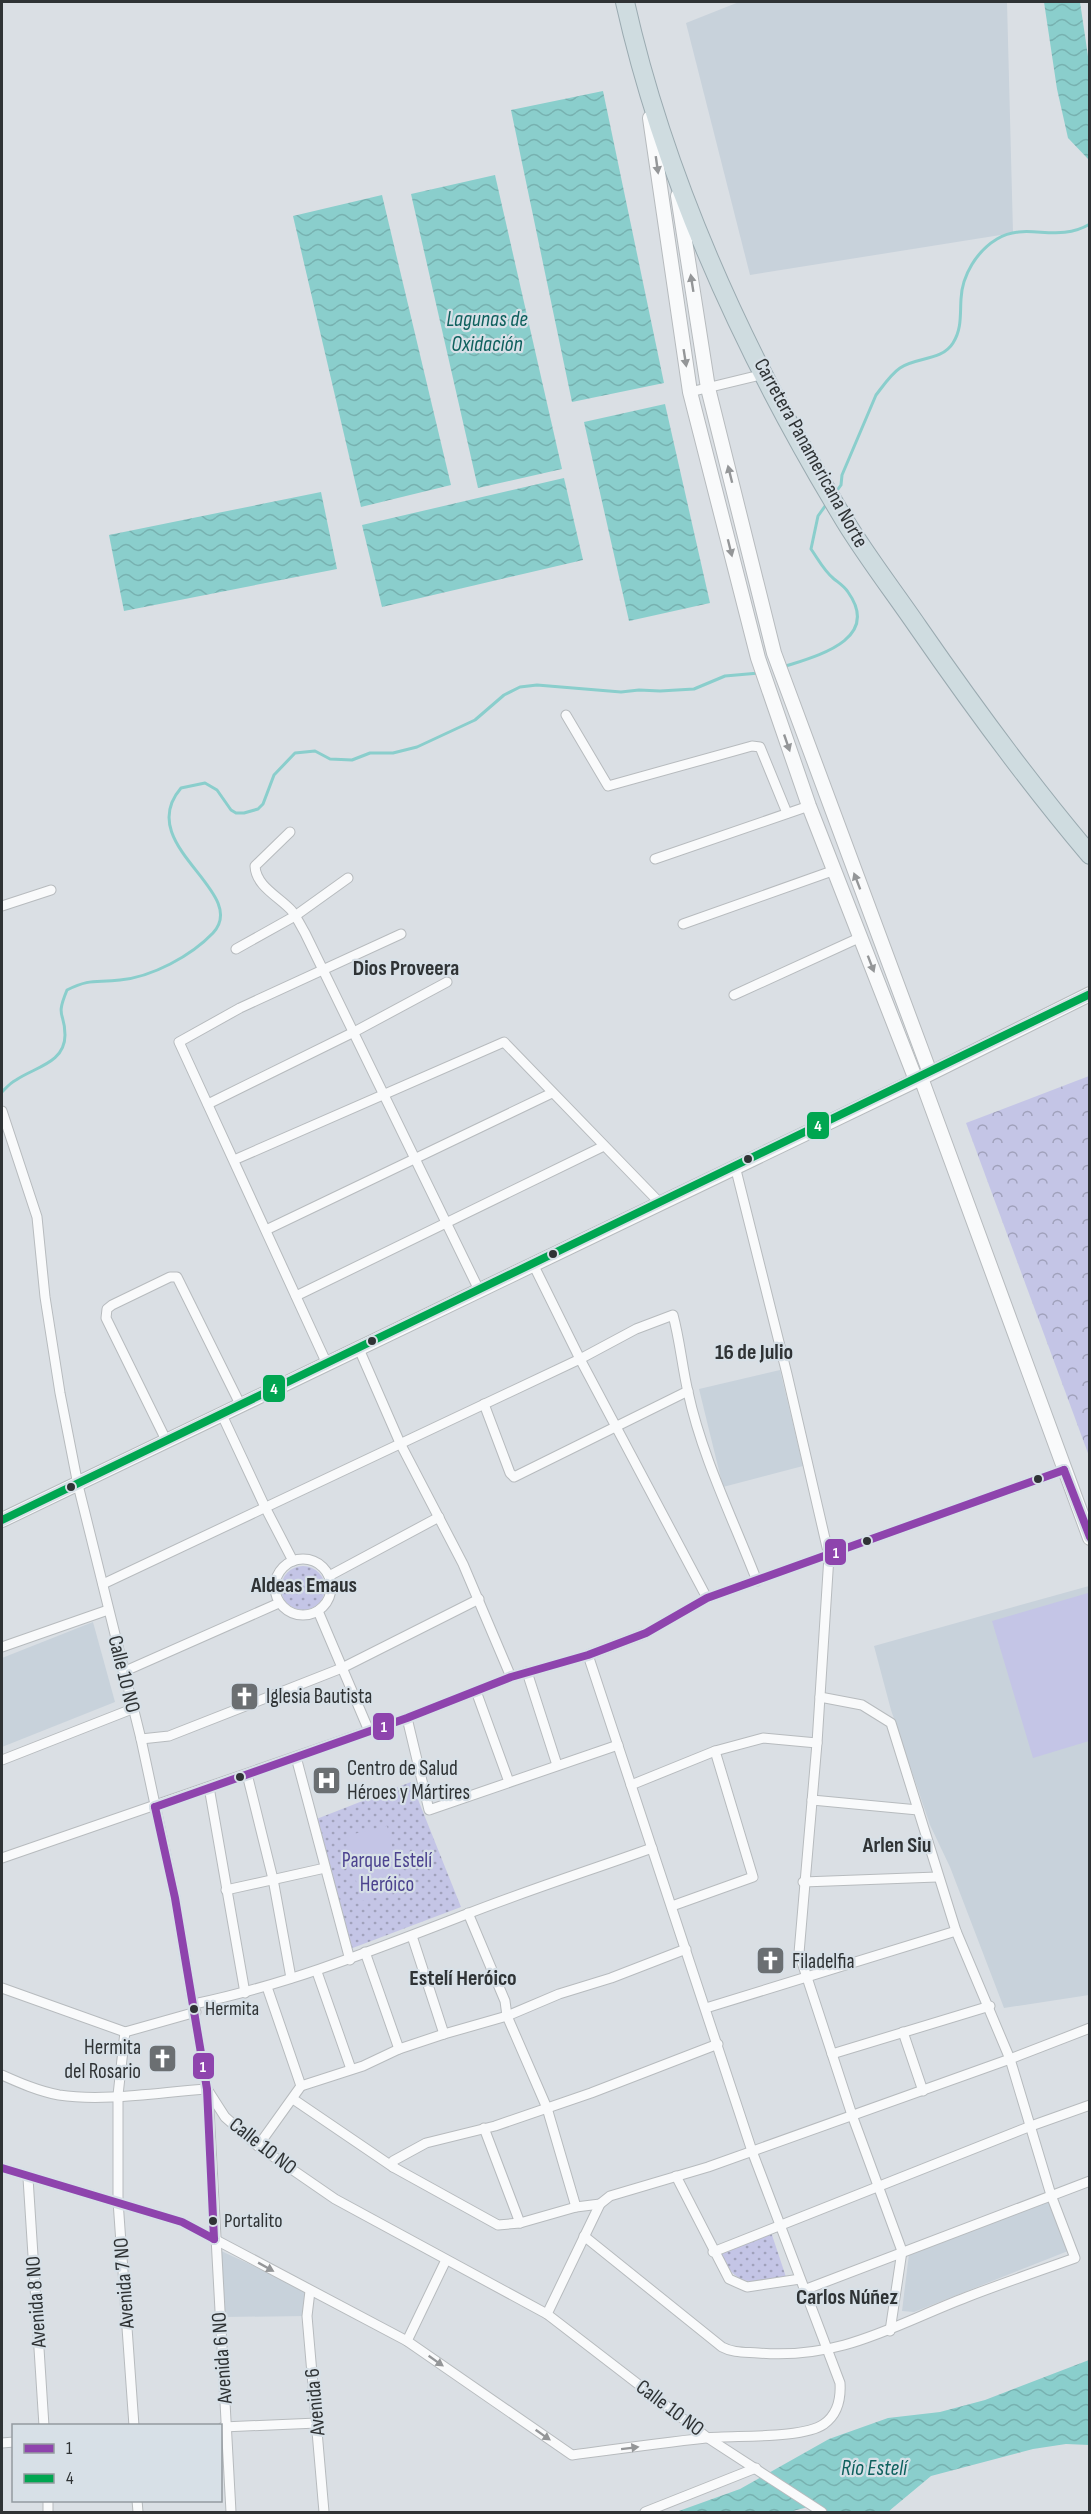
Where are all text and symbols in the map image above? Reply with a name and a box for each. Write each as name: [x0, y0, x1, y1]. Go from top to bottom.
one-way arrow: [652, 156, 662, 175]
one-way arrow: [687, 274, 696, 293]
water label: Lagunas de Oxidación: [446, 306, 528, 358]
one-way arrow: [680, 349, 689, 368]
street label: Carretera Panamericana Norte: [749, 354, 873, 552]
one-way arrow: [724, 465, 734, 484]
one-way arrow: [725, 539, 735, 557]
one-way arrow: [782, 734, 792, 752]
one-way arrow: [852, 872, 862, 890]
district label: Dios Proveera: [353, 955, 459, 982]
one-way arrow: [866, 956, 876, 974]
line badge: 4: [806, 1111, 830, 1140]
text: 4: [814, 1117, 822, 1136]
unlabelled marker: [742, 1153, 754, 1165]
unlabelled marker: [547, 1248, 559, 1260]
unlabelled marker: [366, 1335, 378, 1347]
district label: 16 de Julio: [715, 1339, 793, 1366]
line badge: 4: [262, 1374, 286, 1403]
text: 4: [270, 1380, 278, 1399]
unlabelled marker: [1032, 1473, 1044, 1485]
unlabelled marker: [65, 1481, 77, 1493]
unlabelled marker: [861, 1535, 873, 1547]
line badge: 1: [824, 1538, 847, 1566]
text: 1: [833, 1544, 840, 1563]
district label: Aldeas Emaus: [250, 1572, 357, 1599]
street label: Calle 10 NO: [102, 1633, 146, 1715]
church icon: Iglesia Bautista: [229, 1680, 261, 1712]
place label: Iglesia Bautista: [266, 1684, 372, 1709]
line badge: 1: [372, 1712, 395, 1741]
text: 1: [381, 1718, 388, 1737]
place label: Centro de Salud Héroes y Mártires: [347, 1756, 470, 1805]
hospital icon: Centro de Salud Héroes y Mártires: [310, 1764, 342, 1796]
unlabelled marker: [234, 1771, 246, 1783]
district label: Arlen Siu: [862, 1832, 931, 1859]
park label: Parque Estelí Heróico: [342, 1848, 432, 1897]
church icon: Filadelfia: [755, 1945, 787, 1977]
place label: Filadelfia: [792, 1949, 855, 1974]
district label: Estelí Heróico: [409, 1965, 517, 1992]
place label: Hermita: [205, 1997, 259, 2021]
marker: Hermita: [188, 2003, 200, 2015]
place label: Hermita del Rosario: [64, 2035, 141, 2084]
church icon: Hermita del Rosario: [146, 2043, 178, 2075]
line badge: 1: [192, 2052, 215, 2080]
text: 1: [200, 2058, 207, 2077]
street label: Calle 10 NO: [224, 2112, 302, 2180]
place label: Portalito: [224, 2209, 283, 2233]
marker: Portalito: [207, 2215, 219, 2227]
street label: Avenida 7 NO: [108, 2237, 140, 2330]
street label: Avenida 8 NO: [20, 2255, 52, 2350]
one-way arrow: [257, 2262, 274, 2272]
district label: Carlos Núñez: [796, 2284, 898, 2311]
street label: Avenida 6 NO: [206, 2311, 238, 2406]
one-way arrow: [428, 2355, 444, 2366]
street label: Avenida 6: [300, 2367, 330, 2438]
street label: Calle 10 NO: [631, 2374, 709, 2442]
legend: [12, 2424, 222, 2502]
one-way arrow: [535, 2429, 551, 2440]
text: 1: [66, 2438, 73, 2459]
one-way arrow: [621, 2443, 640, 2452]
water label: Río Estelí: [841, 2455, 909, 2482]
text: 4: [66, 2468, 74, 2489]

